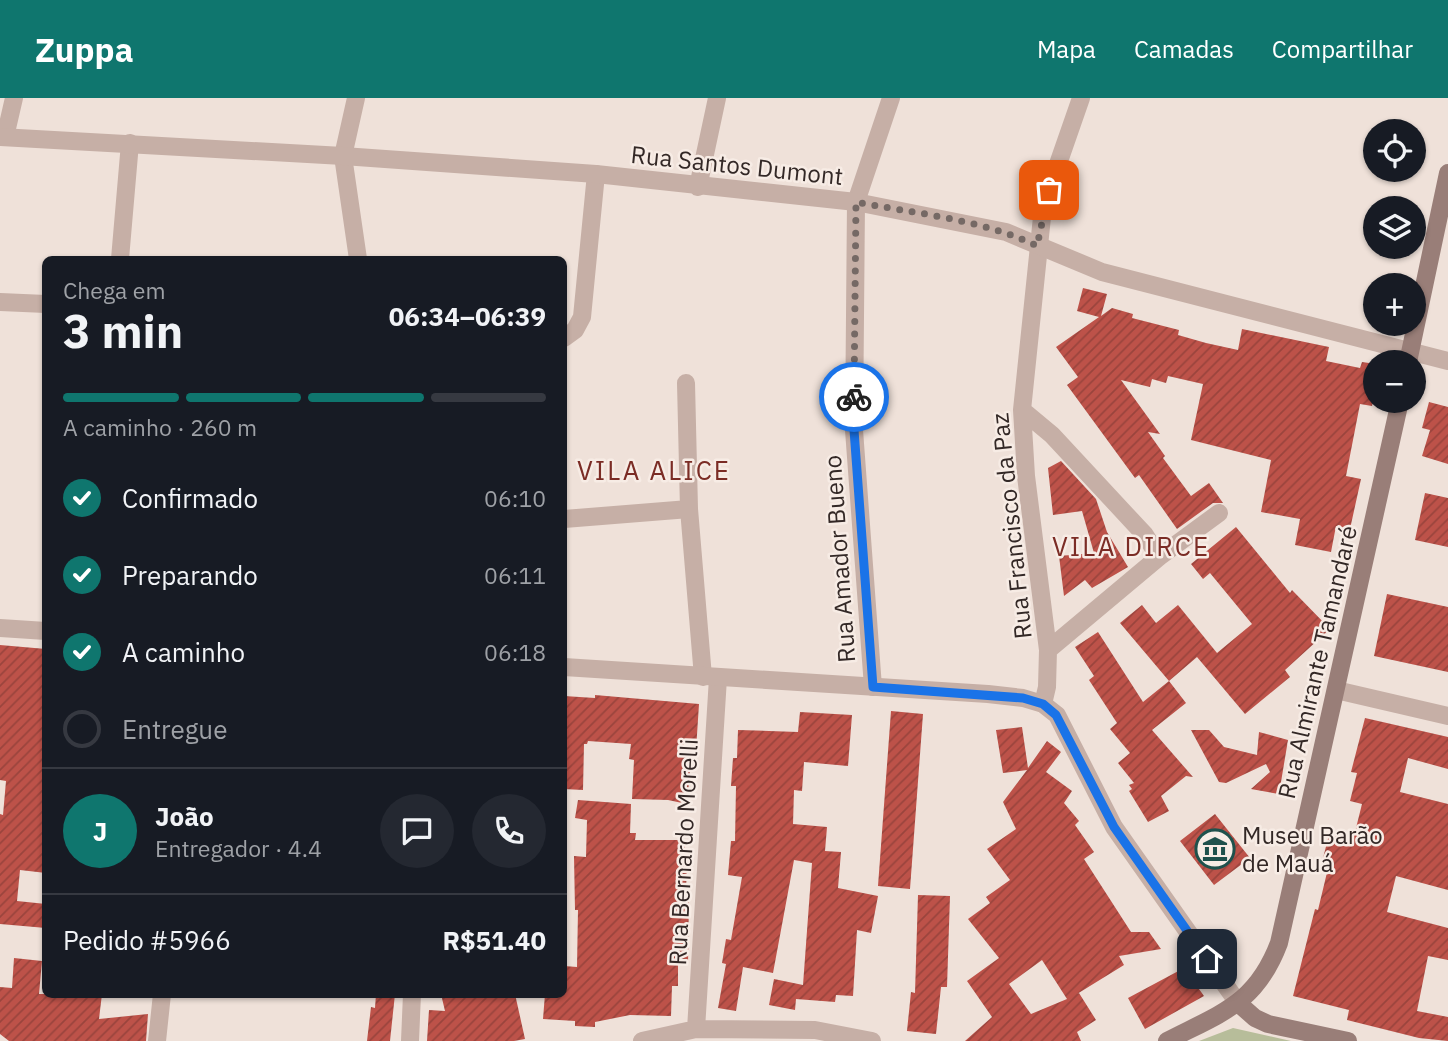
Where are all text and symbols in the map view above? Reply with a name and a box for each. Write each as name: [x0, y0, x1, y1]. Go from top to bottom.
text: Zuppa: [35, 28, 133, 71]
text: Mapa: [1037, 33, 1096, 65]
text: Camadas: [1134, 33, 1234, 65]
text: Compartilhar: [1272, 33, 1413, 65]
map controls: [1363, 119, 1426, 413]
button: locate: [1363, 119, 1426, 182]
street label: Rua Santos Dumont: [629, 138, 845, 192]
pin: [1019, 160, 1079, 220]
icon: bag: [1030, 171, 1068, 209]
button: layers: [1363, 196, 1426, 259]
button: +: [1363, 273, 1426, 336]
text: Chega em: [63, 275, 165, 305]
text: 06:34–06:39: [389, 299, 546, 333]
text: 3 min: [63, 301, 183, 361]
button: −: [1363, 350, 1426, 413]
courier: [819, 362, 889, 432]
icon: bike: [835, 378, 873, 416]
street label: Rua Francisco da Paz: [983, 411, 1039, 641]
text: A caminho · 260 m: [63, 412, 257, 442]
district label: VILA ALICE: [577, 453, 731, 487]
street label: Rua Amador Bueno: [816, 454, 862, 664]
icon: check: [63, 479, 101, 517]
text: Confirmado: [122, 481, 258, 515]
text: 06:10: [484, 483, 546, 513]
street label: Rua Almirante Tamandaré: [1270, 522, 1364, 802]
district label: VILA DIRCE: [1052, 529, 1210, 563]
icon: check: [63, 556, 101, 594]
text: Preparando: [122, 558, 258, 592]
text: 06:11: [484, 560, 546, 590]
icon: check: [63, 633, 101, 671]
text: A caminho: [122, 635, 245, 669]
text: 06:18: [484, 637, 546, 667]
text: Entregue: [122, 712, 227, 746]
street label: Rua Bernardo Morelli: [661, 738, 705, 966]
button: chat: [380, 794, 454, 868]
button: phone: [472, 794, 546, 868]
text: João: [155, 799, 214, 833]
text: J: [93, 814, 107, 848]
place label: Museu Barão de Mauá: [1242, 819, 1383, 879]
museum icon: Museu Barão de Mauá: [1194, 828, 1236, 870]
text: Entregador · 4.4: [155, 833, 322, 863]
text: Pedido #5966: [63, 923, 231, 957]
text: R$51.40: [442, 923, 546, 957]
pin: [1177, 929, 1237, 989]
icon: home: [1188, 940, 1226, 978]

